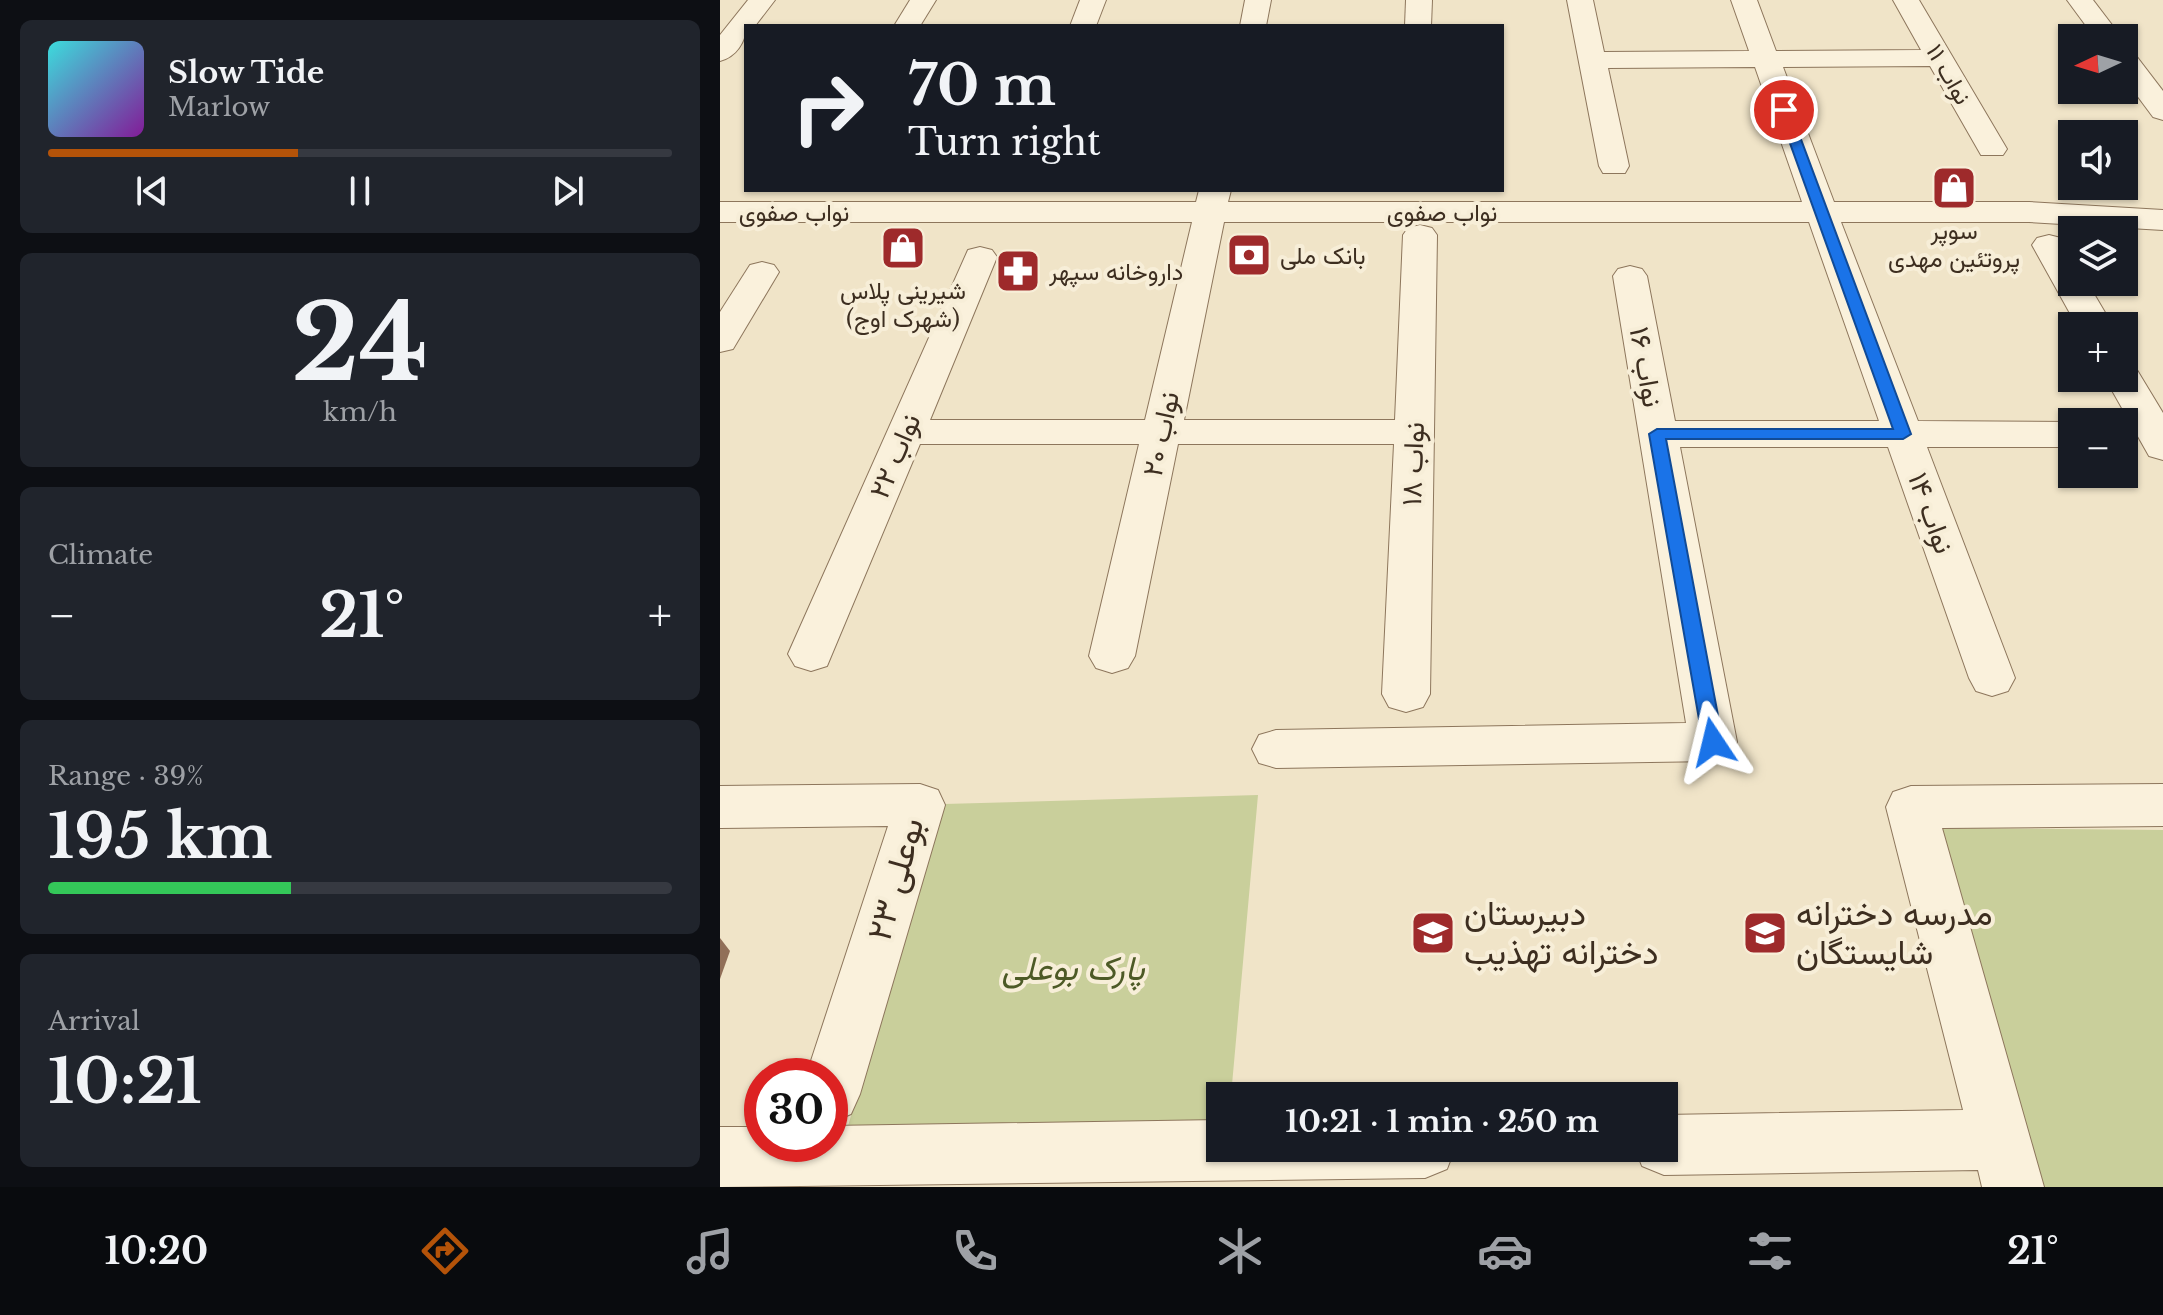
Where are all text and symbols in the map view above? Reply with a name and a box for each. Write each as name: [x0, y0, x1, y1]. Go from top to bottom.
north arrow: [2058, 24, 2138, 104]
map controls: [2058, 24, 2138, 488]
street label: نواب ۱۱: [1919, 39, 1978, 110]
text: 70 m: [908, 51, 1056, 120]
text: Slow Tide: [168, 54, 324, 91]
icon: right: [776, 56, 880, 160]
pin: [1750, 76, 1818, 144]
icon: arrive: [1762, 88, 1806, 132]
text: Marlow: [168, 91, 270, 123]
text: Turn right: [908, 120, 1101, 165]
button: sound: [2058, 120, 2138, 200]
shop icon: سوپر پروتئین مهدی: [1930, 164, 1978, 212]
icon: previous: [130, 169, 174, 213]
icon: pause: [338, 169, 382, 213]
icon: next: [546, 169, 590, 213]
street label: نواب صفوی: [739, 198, 849, 228]
street label: نواب صفوی: [1387, 198, 1497, 228]
place label: سوپر پروتئین مهدی: [1888, 216, 2020, 275]
button: layers: [2058, 216, 2138, 296]
shop icon: شیرینی پلاس (شهرک اوج): [879, 224, 927, 272]
bank icon: بانک ملی: [1225, 231, 1273, 279]
place label: بانک ملی: [1280, 241, 1366, 270]
pharmacy icon: داروخانه سپهر: [994, 247, 1042, 295]
place label: داروخانه سپهر: [1048, 257, 1183, 288]
place label: شیرینی پلاس (شهرک اوج): [840, 276, 966, 335]
text: 24: [292, 279, 428, 408]
button: +: [2058, 312, 2138, 392]
street label: نواب ۱۶: [1622, 324, 1670, 410]
street label: نواب ۲۰: [1135, 388, 1187, 480]
text: km/h: [323, 396, 397, 428]
street label: نواب ۲۲: [862, 408, 928, 504]
button: −: [2058, 408, 2138, 488]
street label: نواب ۱۸: [1394, 421, 1432, 507]
street label: نواب ۱۴: [1900, 468, 1962, 558]
text: Climate: [48, 539, 153, 571]
text: 21°: [319, 579, 404, 653]
text: −: [48, 588, 76, 643]
text: +: [648, 588, 672, 643]
position arrow: [1671, 700, 1755, 784]
text: Range · 39%: [48, 760, 204, 792]
text: 195 km: [48, 800, 272, 874]
street label: بوعلی ۲۳: [857, 813, 933, 945]
place label: دبیرستان دخترانه تهذیب: [1464, 892, 1659, 973]
place label: مدرسه دخترانه شایستگان: [1796, 892, 1993, 973]
school or university icon: دبیرستان دخترانه تهذیب: [1409, 909, 1457, 957]
school or university icon: مدرسه دخترانه شایستگان: [1741, 909, 1789, 957]
park label: پارک بوعلی: [1002, 947, 1146, 991]
text: Arrival: [48, 1005, 140, 1037]
text: 10:21: [48, 1045, 202, 1119]
speed limit sign: 30: [744, 1058, 848, 1162]
text: 10:21 · 1 min · 250 m: [1285, 1103, 1599, 1140]
icon: directions: [417, 1223, 473, 1279]
icon: music: [682, 1223, 738, 1279]
icon: phone: [947, 1223, 1003, 1279]
icon: climate: [1212, 1223, 1268, 1279]
icon: car: [1477, 1223, 1533, 1279]
icon: filters: [1742, 1223, 1798, 1279]
text: 10:20: [105, 1229, 208, 1274]
text: 21°: [2007, 1229, 2058, 1274]

